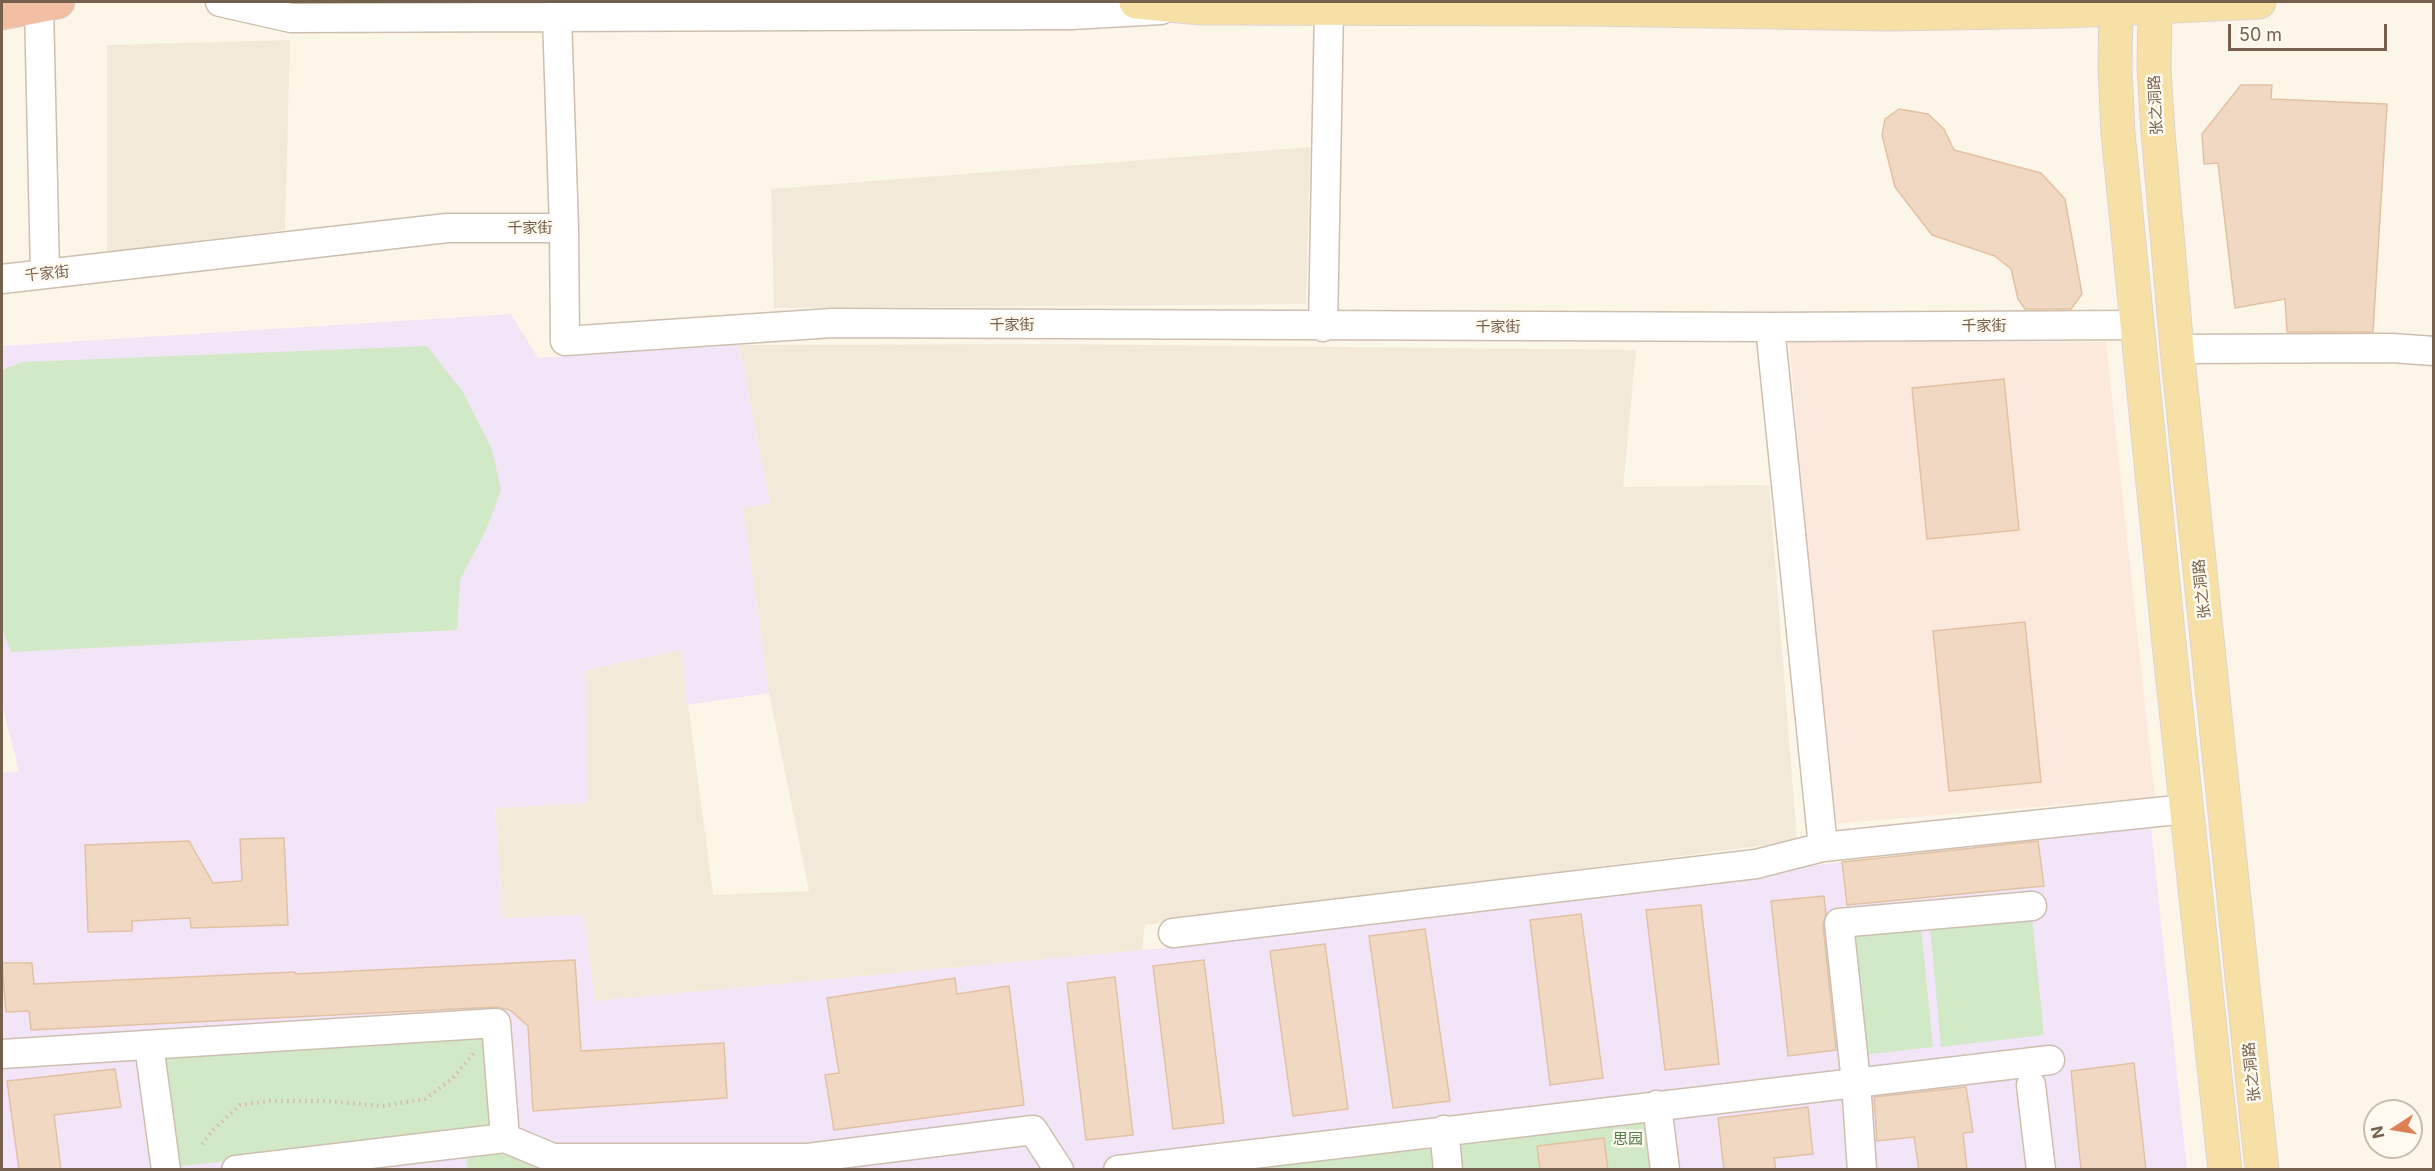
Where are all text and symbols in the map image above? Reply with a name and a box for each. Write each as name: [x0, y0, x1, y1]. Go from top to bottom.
scale bar: [2231, 12, 2390, 50]
text: 50 m: [2239, 24, 2282, 45]
street label: 张之洞路: [2145, 75, 2167, 135]
street label: 千家街: [508, 219, 552, 237]
street label: 千家街: [24, 263, 70, 285]
street label: 千家街: [990, 316, 1034, 334]
street label: 千家街: [1962, 317, 2006, 335]
street label: 千家街: [1476, 318, 1520, 336]
street label: 张之洞路: [2190, 558, 2214, 620]
street label: 张之洞路: [2240, 1041, 2264, 1103]
north arrow: [2363, 1099, 2423, 1159]
text: N: [2366, 1124, 2388, 1140]
park label: 思园: [1613, 1130, 1643, 1148]

